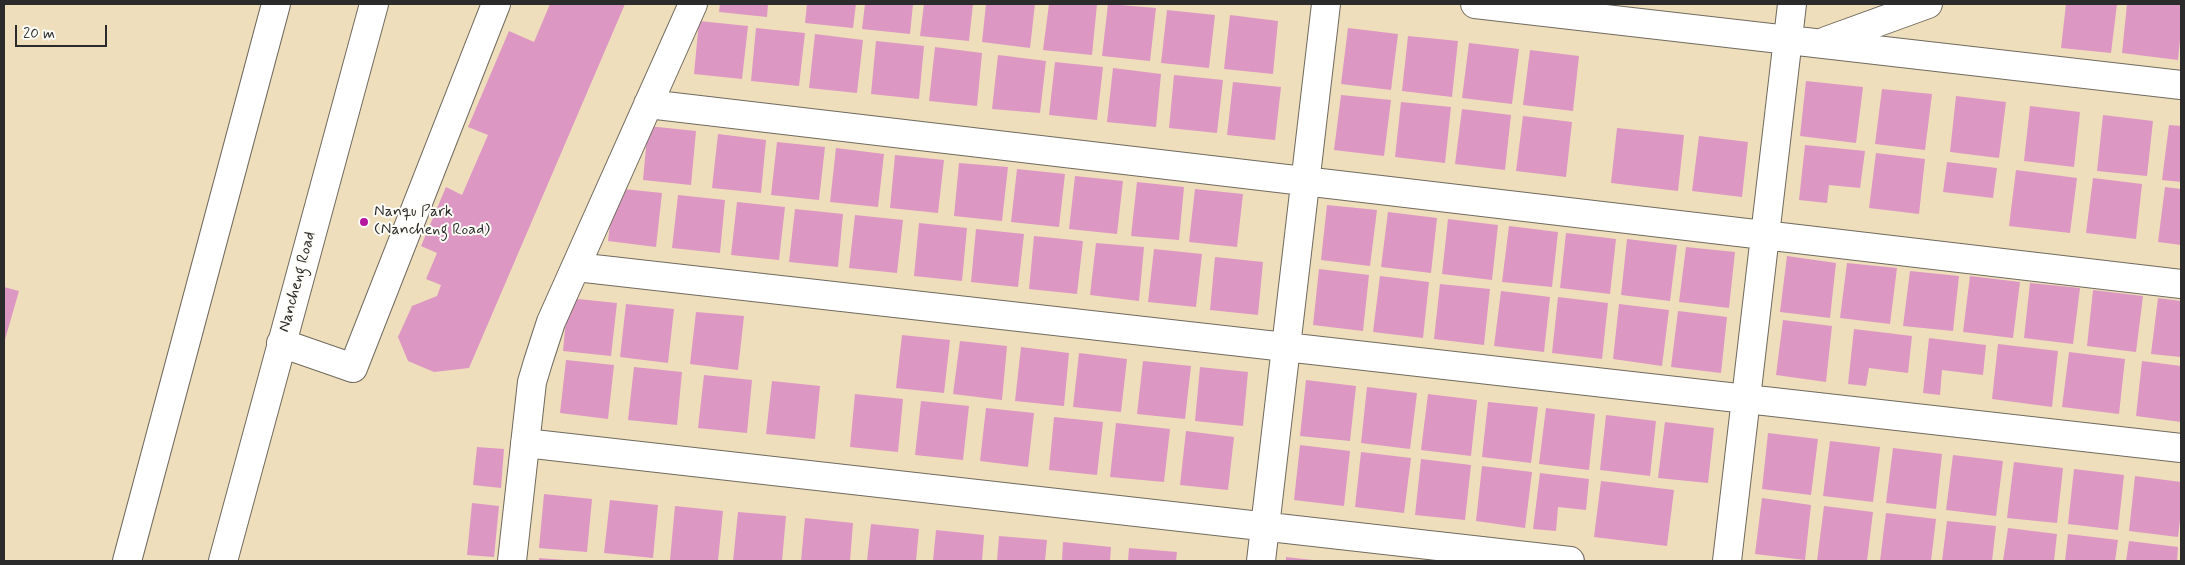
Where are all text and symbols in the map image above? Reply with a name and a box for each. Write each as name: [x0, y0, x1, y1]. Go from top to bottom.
scale bar: [18, 15, 110, 47]
text: 20 m: [23, 24, 55, 44]
place label: Nanqu Park (Nancheng Road): [374, 203, 490, 241]
marker: Nanqu Park (Nancheng Road): [358, 216, 370, 228]
street label: Nancheng Road: [275, 230, 321, 334]

